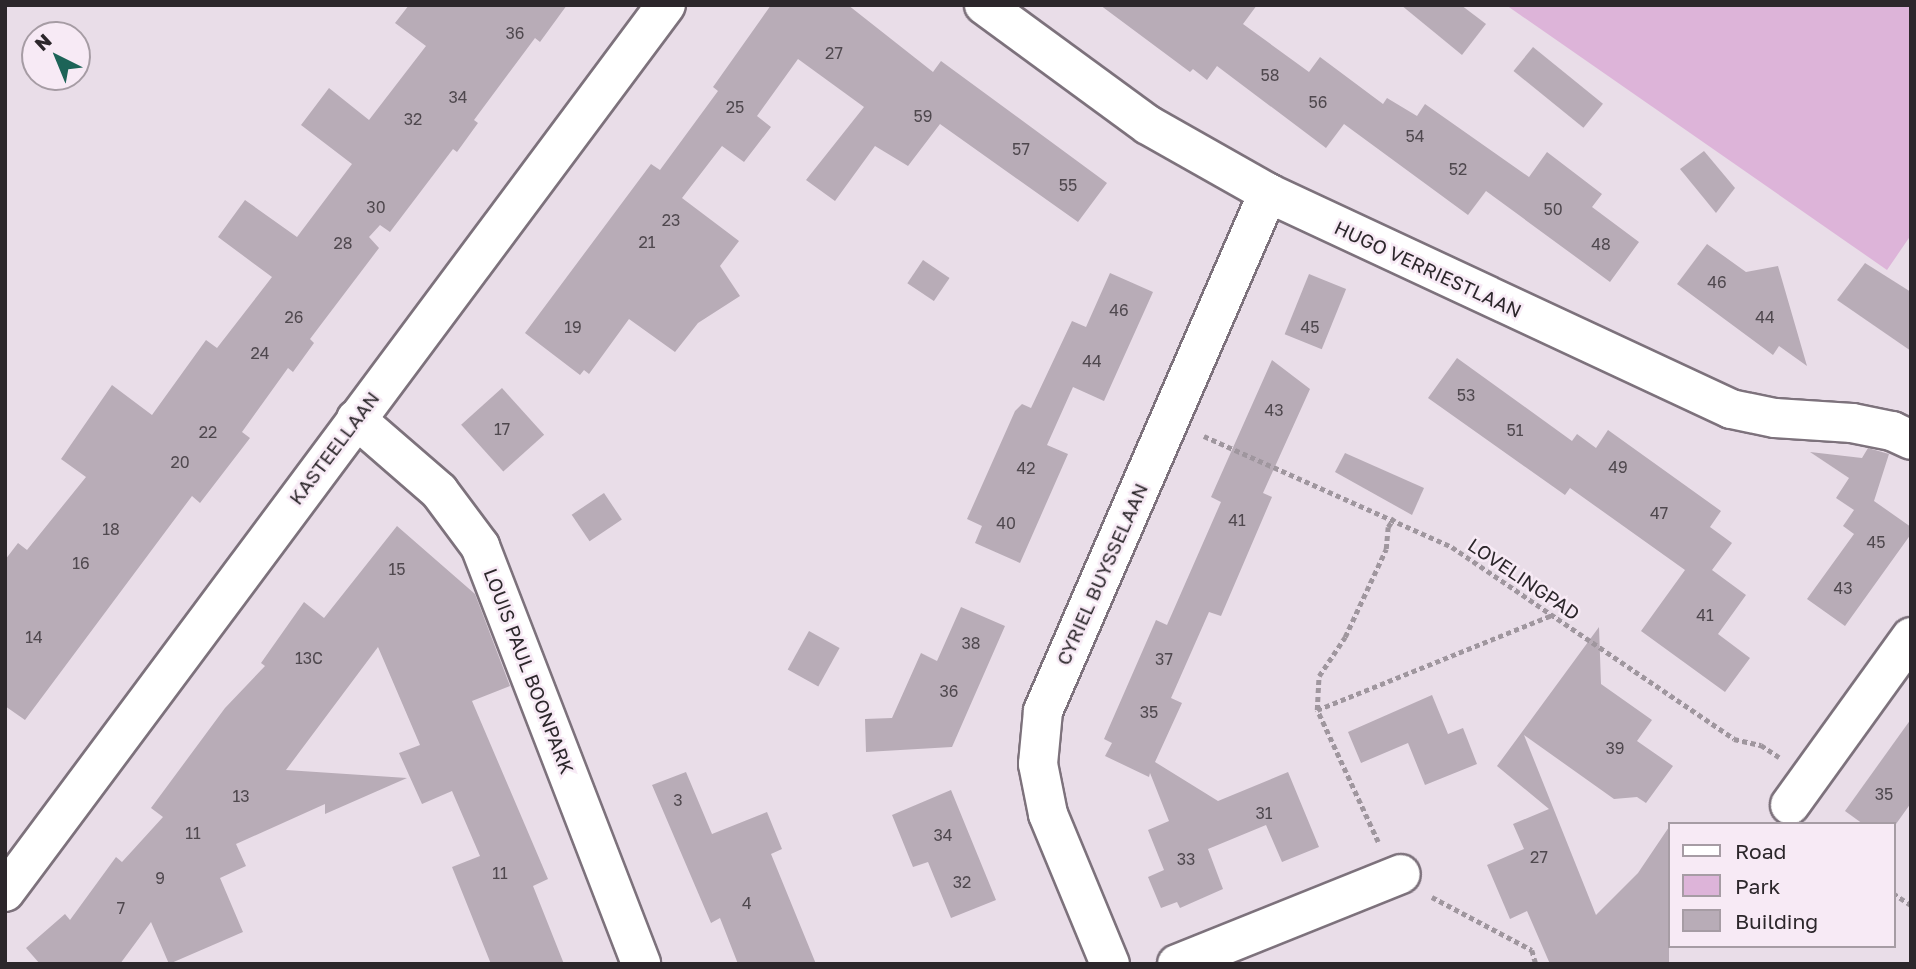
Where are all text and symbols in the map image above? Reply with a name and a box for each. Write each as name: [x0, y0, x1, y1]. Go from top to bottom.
north arrow: [21, 21, 91, 91]
house number: 36: [505, 23, 525, 43]
text: N: [30, 28, 56, 55]
house number: 27: [825, 43, 843, 63]
house number: 58: [1260, 65, 1280, 85]
house number: 34: [448, 87, 468, 107]
house number: 56: [1309, 92, 1327, 112]
house number: 25: [726, 97, 744, 117]
house number: 59: [914, 106, 932, 126]
house number: 32: [404, 109, 422, 129]
house number: 54: [1405, 126, 1425, 146]
house number: 57: [1012, 139, 1030, 159]
house number: 52: [1449, 159, 1467, 179]
house number: 55: [1059, 175, 1077, 195]
house number: 30: [366, 197, 386, 217]
house number: 50: [1543, 199, 1563, 219]
house number: 23: [662, 210, 680, 230]
street label: HUGO VERRIESTLAAN: [1331, 216, 1525, 322]
house number: 21: [638, 232, 656, 252]
house number: 28: [333, 233, 353, 253]
house number: 48: [1591, 234, 1611, 254]
house number: 46: [1707, 272, 1727, 292]
house number: 46: [1109, 300, 1129, 320]
house number: 26: [285, 307, 303, 327]
house number: 44: [1755, 307, 1775, 327]
house number: 19: [564, 317, 582, 337]
house number: 45: [1300, 317, 1320, 337]
house number: 24: [250, 343, 270, 363]
house number: 44: [1082, 351, 1102, 371]
house number: 53: [1457, 385, 1475, 405]
street label: KASTEELLAAN: [284, 387, 384, 509]
house number: 43: [1264, 400, 1284, 420]
house number: 17: [494, 419, 510, 439]
house number: 51: [1506, 420, 1524, 440]
house number: 22: [199, 422, 217, 442]
house number: 20: [170, 452, 190, 472]
house number: 49: [1608, 457, 1628, 477]
house number: 42: [1016, 458, 1036, 478]
street label: CYRIEL BUYSSELAAN: [1052, 480, 1152, 668]
house number: 47: [1650, 503, 1668, 523]
house number: 41: [1228, 510, 1246, 530]
house number: 40: [996, 513, 1016, 533]
house number: 18: [102, 519, 120, 539]
house number: 45: [1866, 532, 1886, 552]
street label: LOVELINGPAD: [1464, 533, 1584, 625]
house number: 16: [72, 553, 90, 573]
house number: 15: [388, 559, 406, 579]
street label: LOUIS PAUL BOONPARK: [479, 565, 579, 777]
house number: 43: [1833, 578, 1853, 598]
house number: 41: [1696, 605, 1714, 625]
house number: 14: [25, 627, 43, 647]
house number: 38: [961, 633, 981, 653]
house number: 13C: [295, 648, 323, 668]
house number: 37: [1155, 649, 1173, 669]
house number: 36: [939, 681, 959, 701]
house number: 35: [1140, 702, 1158, 722]
house number: 39: [1605, 738, 1625, 758]
house number: 35: [1875, 784, 1893, 804]
house number: 13: [232, 786, 250, 806]
house number: 3: [673, 790, 683, 810]
house number: 31: [1255, 803, 1273, 823]
legend: [1668, 822, 1895, 948]
house number: 11: [185, 823, 201, 843]
house number: 34: [933, 825, 953, 845]
text: Road: [1735, 838, 1786, 864]
house number: 27: [1530, 847, 1548, 867]
house number: 33: [1177, 849, 1195, 869]
house number: 11: [492, 863, 508, 883]
house number: 9: [155, 868, 165, 888]
house number: 32: [953, 872, 971, 892]
text: Park: [1735, 873, 1780, 899]
house number: 4: [742, 893, 752, 913]
house number: 7: [117, 898, 125, 918]
text: Building: [1735, 908, 1818, 934]

